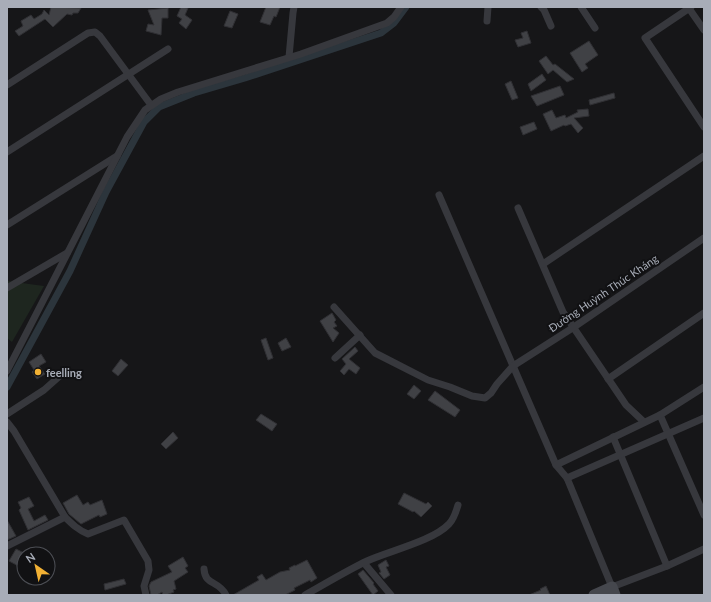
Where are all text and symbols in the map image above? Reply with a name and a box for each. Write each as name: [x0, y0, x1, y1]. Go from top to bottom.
street label: Đường Huỳnh Thúc Kháng: [546, 251, 660, 334]
place label: feelling: [46, 366, 82, 379]
marker: feelling: [33, 367, 43, 377]
north arrow: [16, 546, 56, 586]
text: N: [23, 550, 37, 565]

